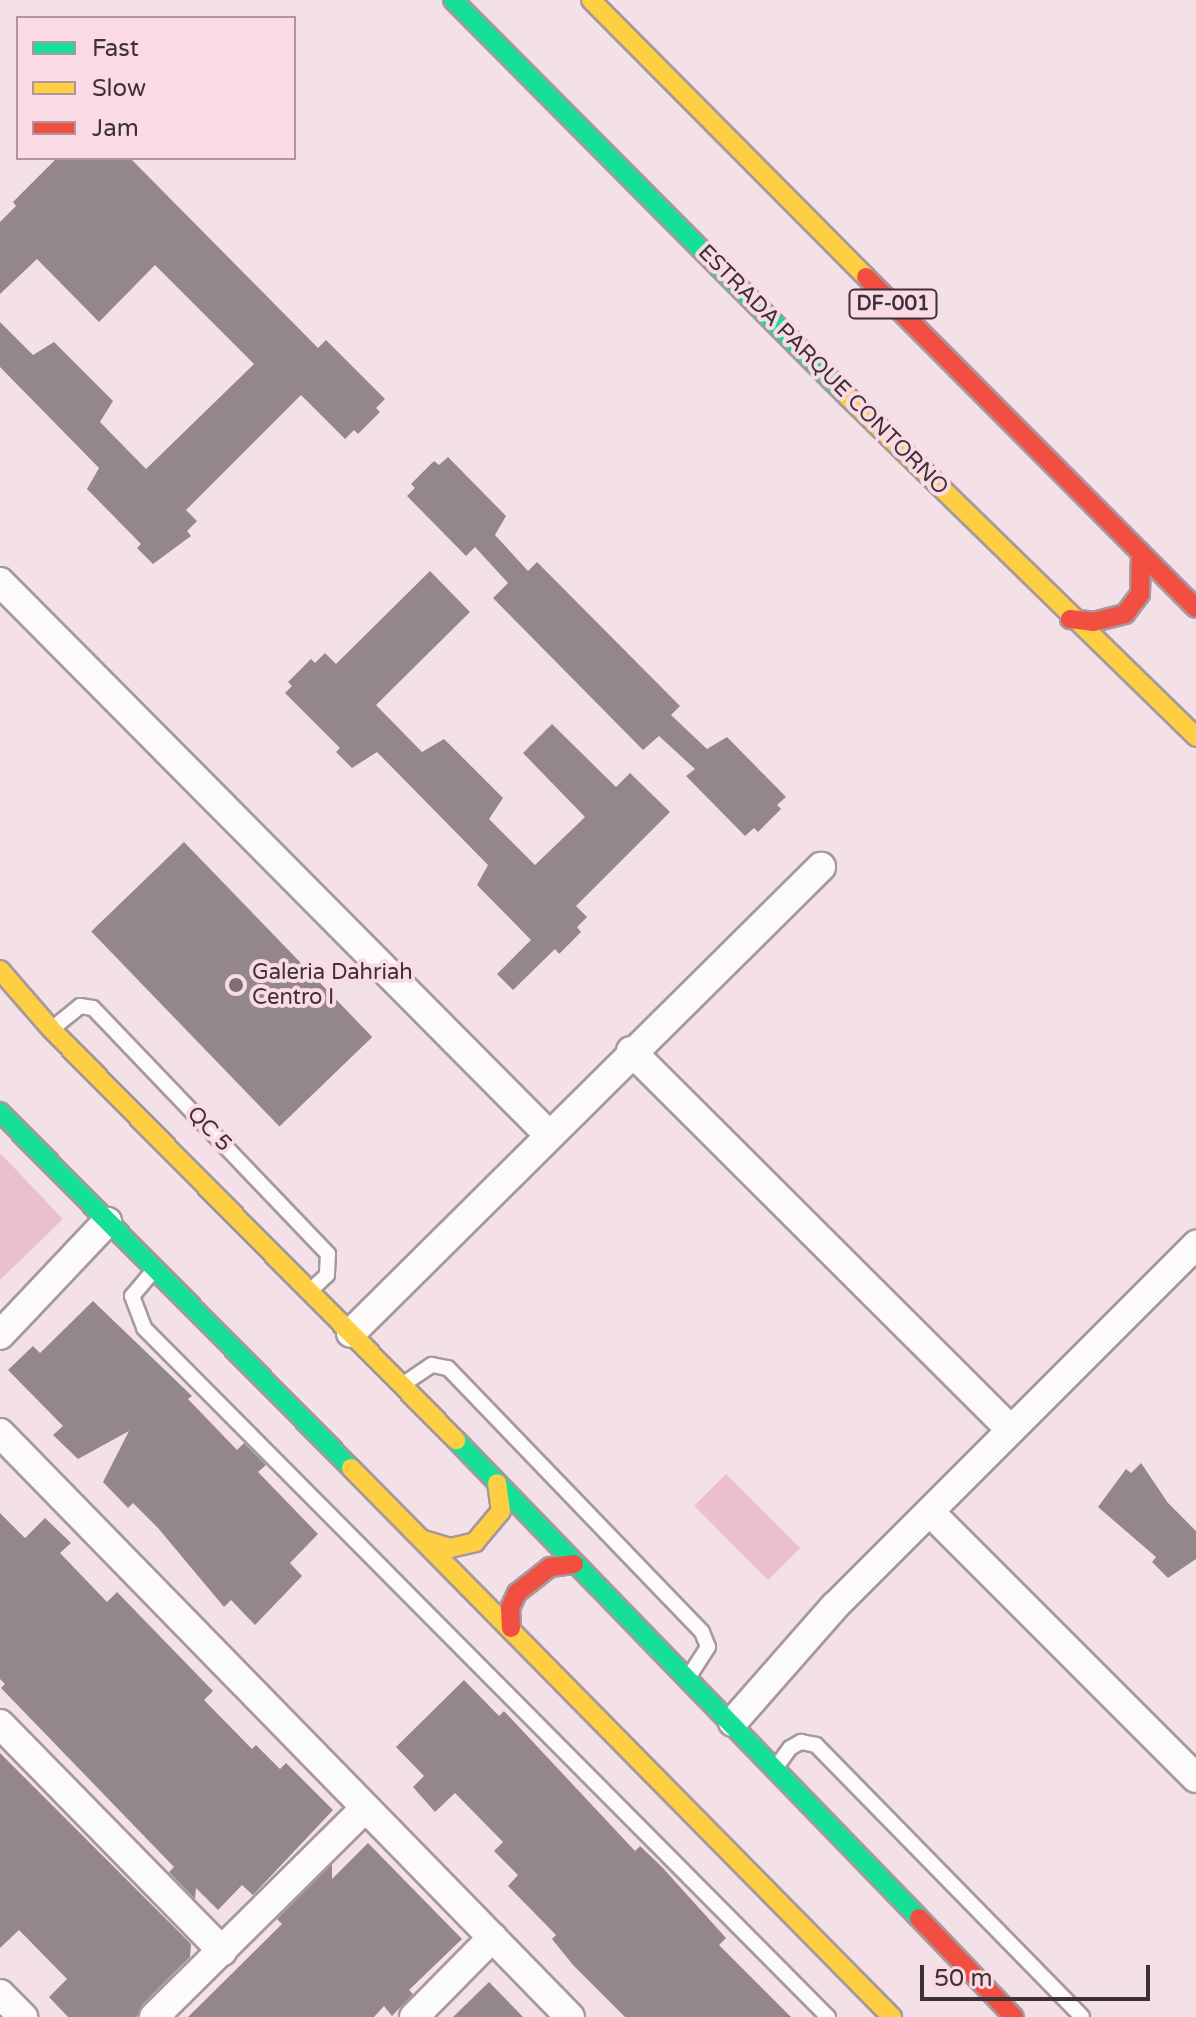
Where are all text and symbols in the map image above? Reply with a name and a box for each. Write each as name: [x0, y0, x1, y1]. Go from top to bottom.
legend: [16, 16, 296, 160]
text: Fast: [92, 34, 139, 63]
text: Slow: [92, 74, 146, 103]
text: Jam: [92, 114, 139, 143]
street label: ESTRADA PARQUE CONTORNO: [692, 239, 954, 501]
road number: DF-001: [847, 288, 939, 320]
place label: Galeria Dahriah Centro I: [252, 959, 413, 1010]
marker: Galeria Dahriah Centro I: [227, 976, 245, 994]
street label: QC 5: [181, 1101, 237, 1157]
scale bar: [924, 1949, 1154, 1999]
text: 50 m: [934, 1964, 992, 1993]

